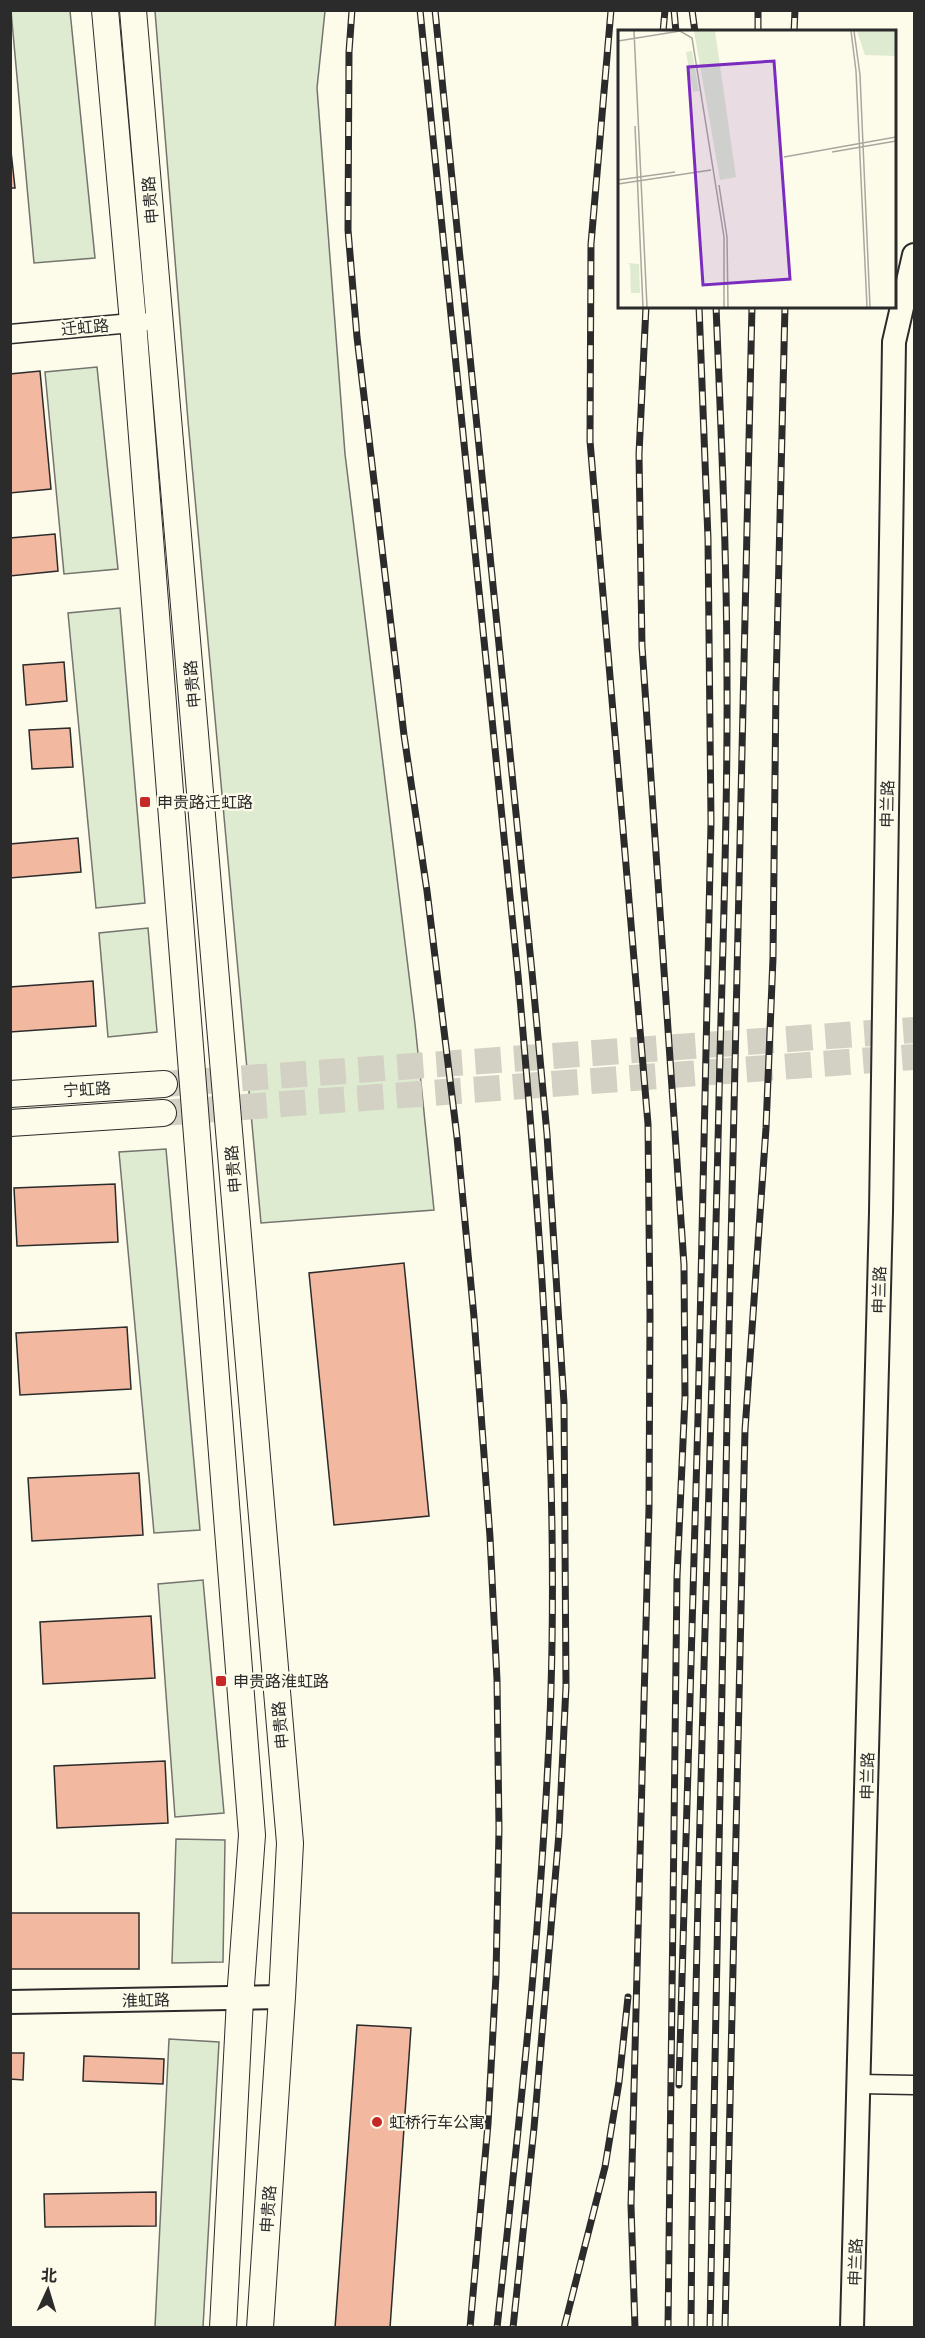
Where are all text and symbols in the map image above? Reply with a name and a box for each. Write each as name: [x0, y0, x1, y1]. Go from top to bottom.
inset map: [618, 30, 895, 308]
street label: 申贵路: [139, 175, 162, 225]
street label: 迁虹路: [60, 316, 110, 339]
street label: 申贵路: [181, 659, 204, 709]
street label: 申兰路: [878, 780, 897, 828]
place label: 申贵路迁虹路: [157, 793, 253, 812]
marker: 申贵路迁虹路: [138, 795, 152, 809]
street label: 宁虹路: [63, 1079, 111, 1100]
street label: 申贵路: [222, 1144, 245, 1194]
street label: 申兰路: [870, 1266, 889, 1314]
place label: 申贵路淮虹路: [233, 1672, 329, 1691]
marker: 申贵路淮虹路: [214, 1674, 228, 1688]
street label: 申贵路: [269, 1700, 292, 1750]
street label: 申兰路: [858, 1752, 877, 1800]
street label: 淮虹路: [122, 1991, 170, 2010]
place label: 虹桥行车公寓: [389, 2113, 485, 2132]
marker: 虹桥行车公寓: [370, 2115, 384, 2129]
street label: 申贵路: [257, 2184, 280, 2234]
street label: 申兰路: [845, 2238, 866, 2286]
north arrow: [18, 2260, 78, 2320]
text: 北: [40, 2265, 58, 2286]

